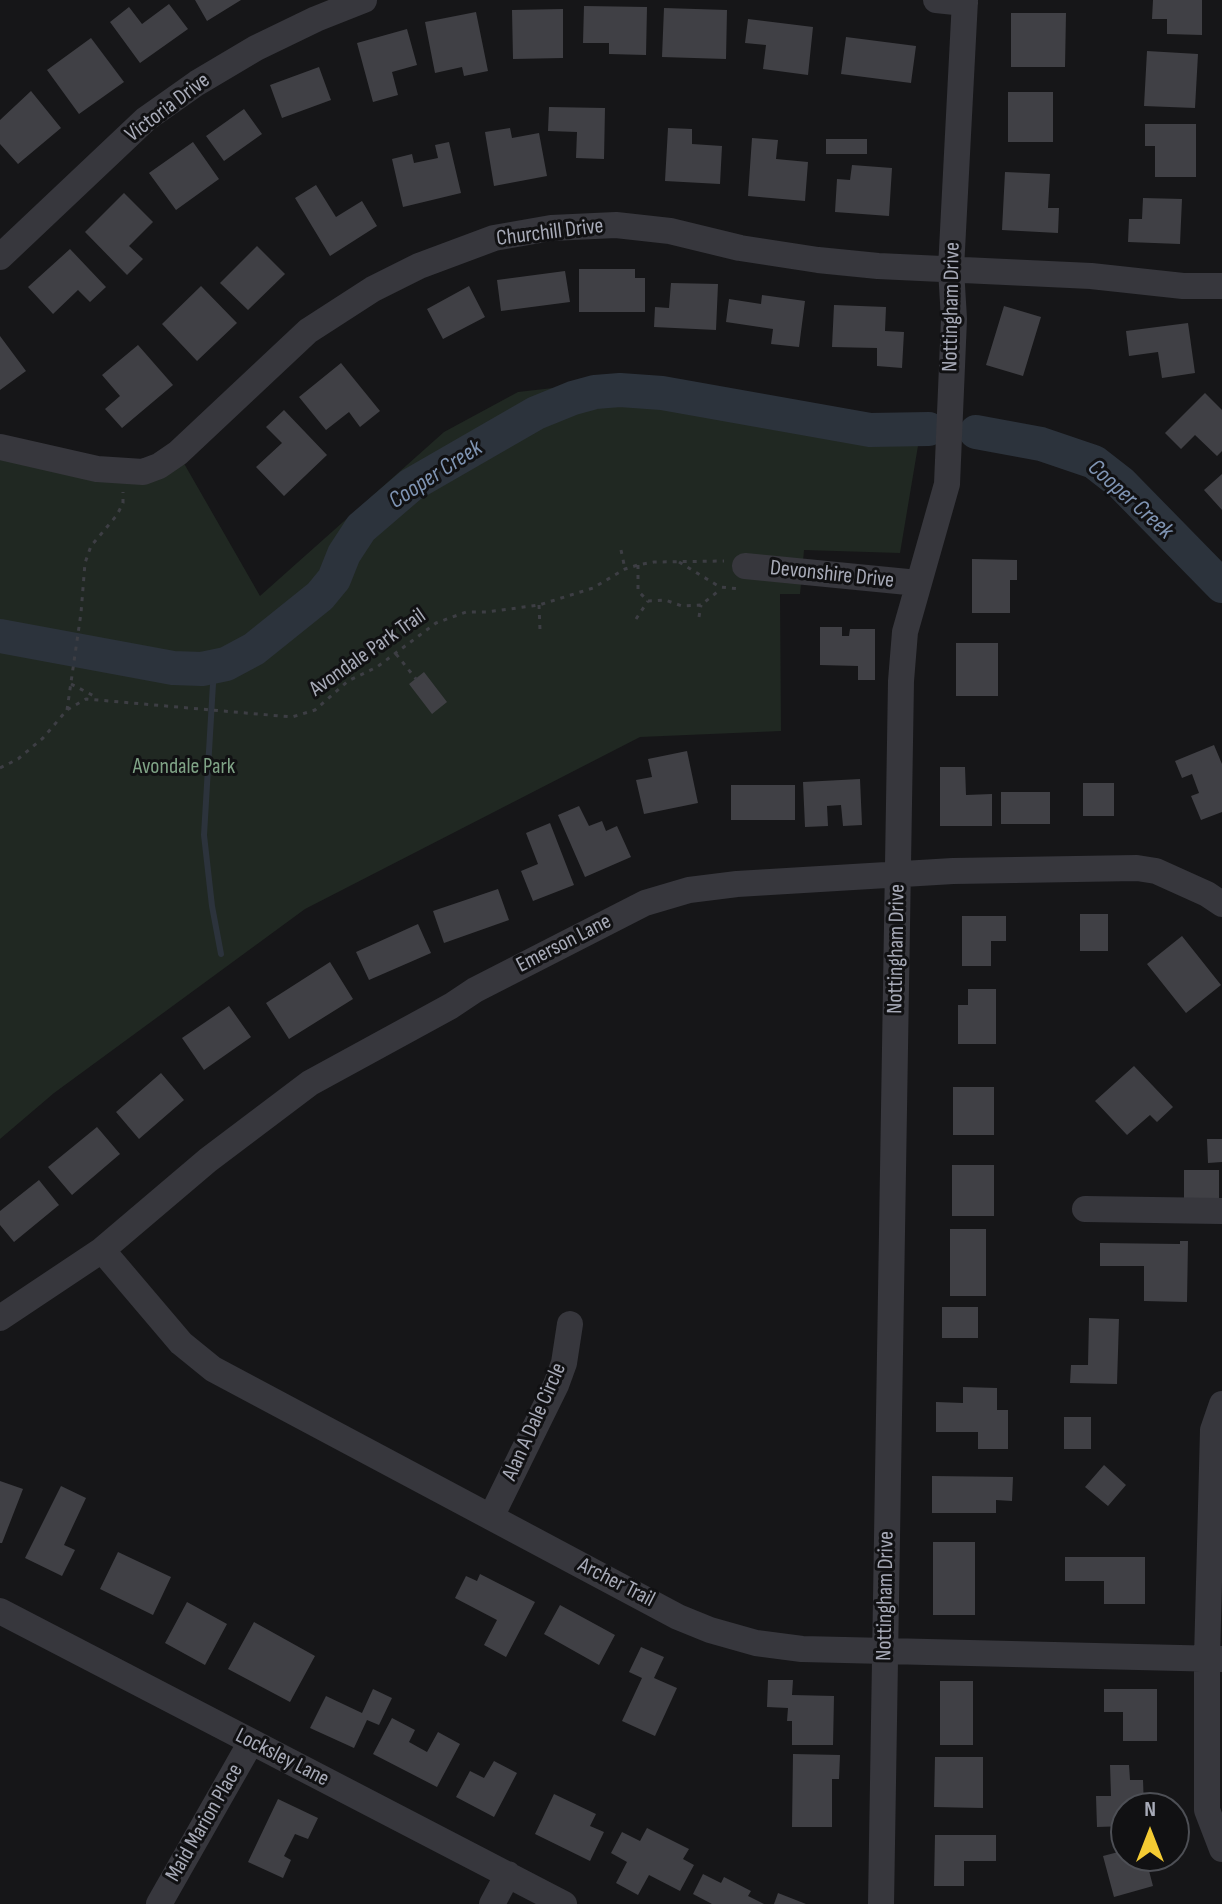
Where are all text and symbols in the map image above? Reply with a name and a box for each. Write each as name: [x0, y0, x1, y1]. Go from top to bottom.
street label: Victoria Drive: [120, 68, 216, 148]
street label: Churchill Drive: [495, 213, 605, 253]
street label: Nottingham Drive: [938, 242, 966, 372]
water label: Cooper Creek: [384, 434, 488, 516]
water label: Cooper Creek: [1081, 454, 1179, 546]
street label: Devonshire Drive: [769, 555, 895, 595]
street label: Avondale Park Trail: [305, 603, 431, 703]
park label: Avondale Park: [133, 754, 235, 780]
street label: Nottingham Drive: [883, 884, 911, 1014]
street label: Emerson Lane: [512, 909, 616, 979]
street label: Alan A Dale Circle: [497, 1359, 573, 1485]
street label: Nottingham Drive: [872, 1531, 900, 1661]
street label: Archer Trail: [573, 1552, 659, 1614]
street label: Locksley Lane: [231, 1723, 333, 1793]
street label: Maid Marion Place: [161, 1759, 249, 1887]
north arrow: [1110, 1792, 1190, 1872]
text: N: [1144, 1796, 1156, 1823]

